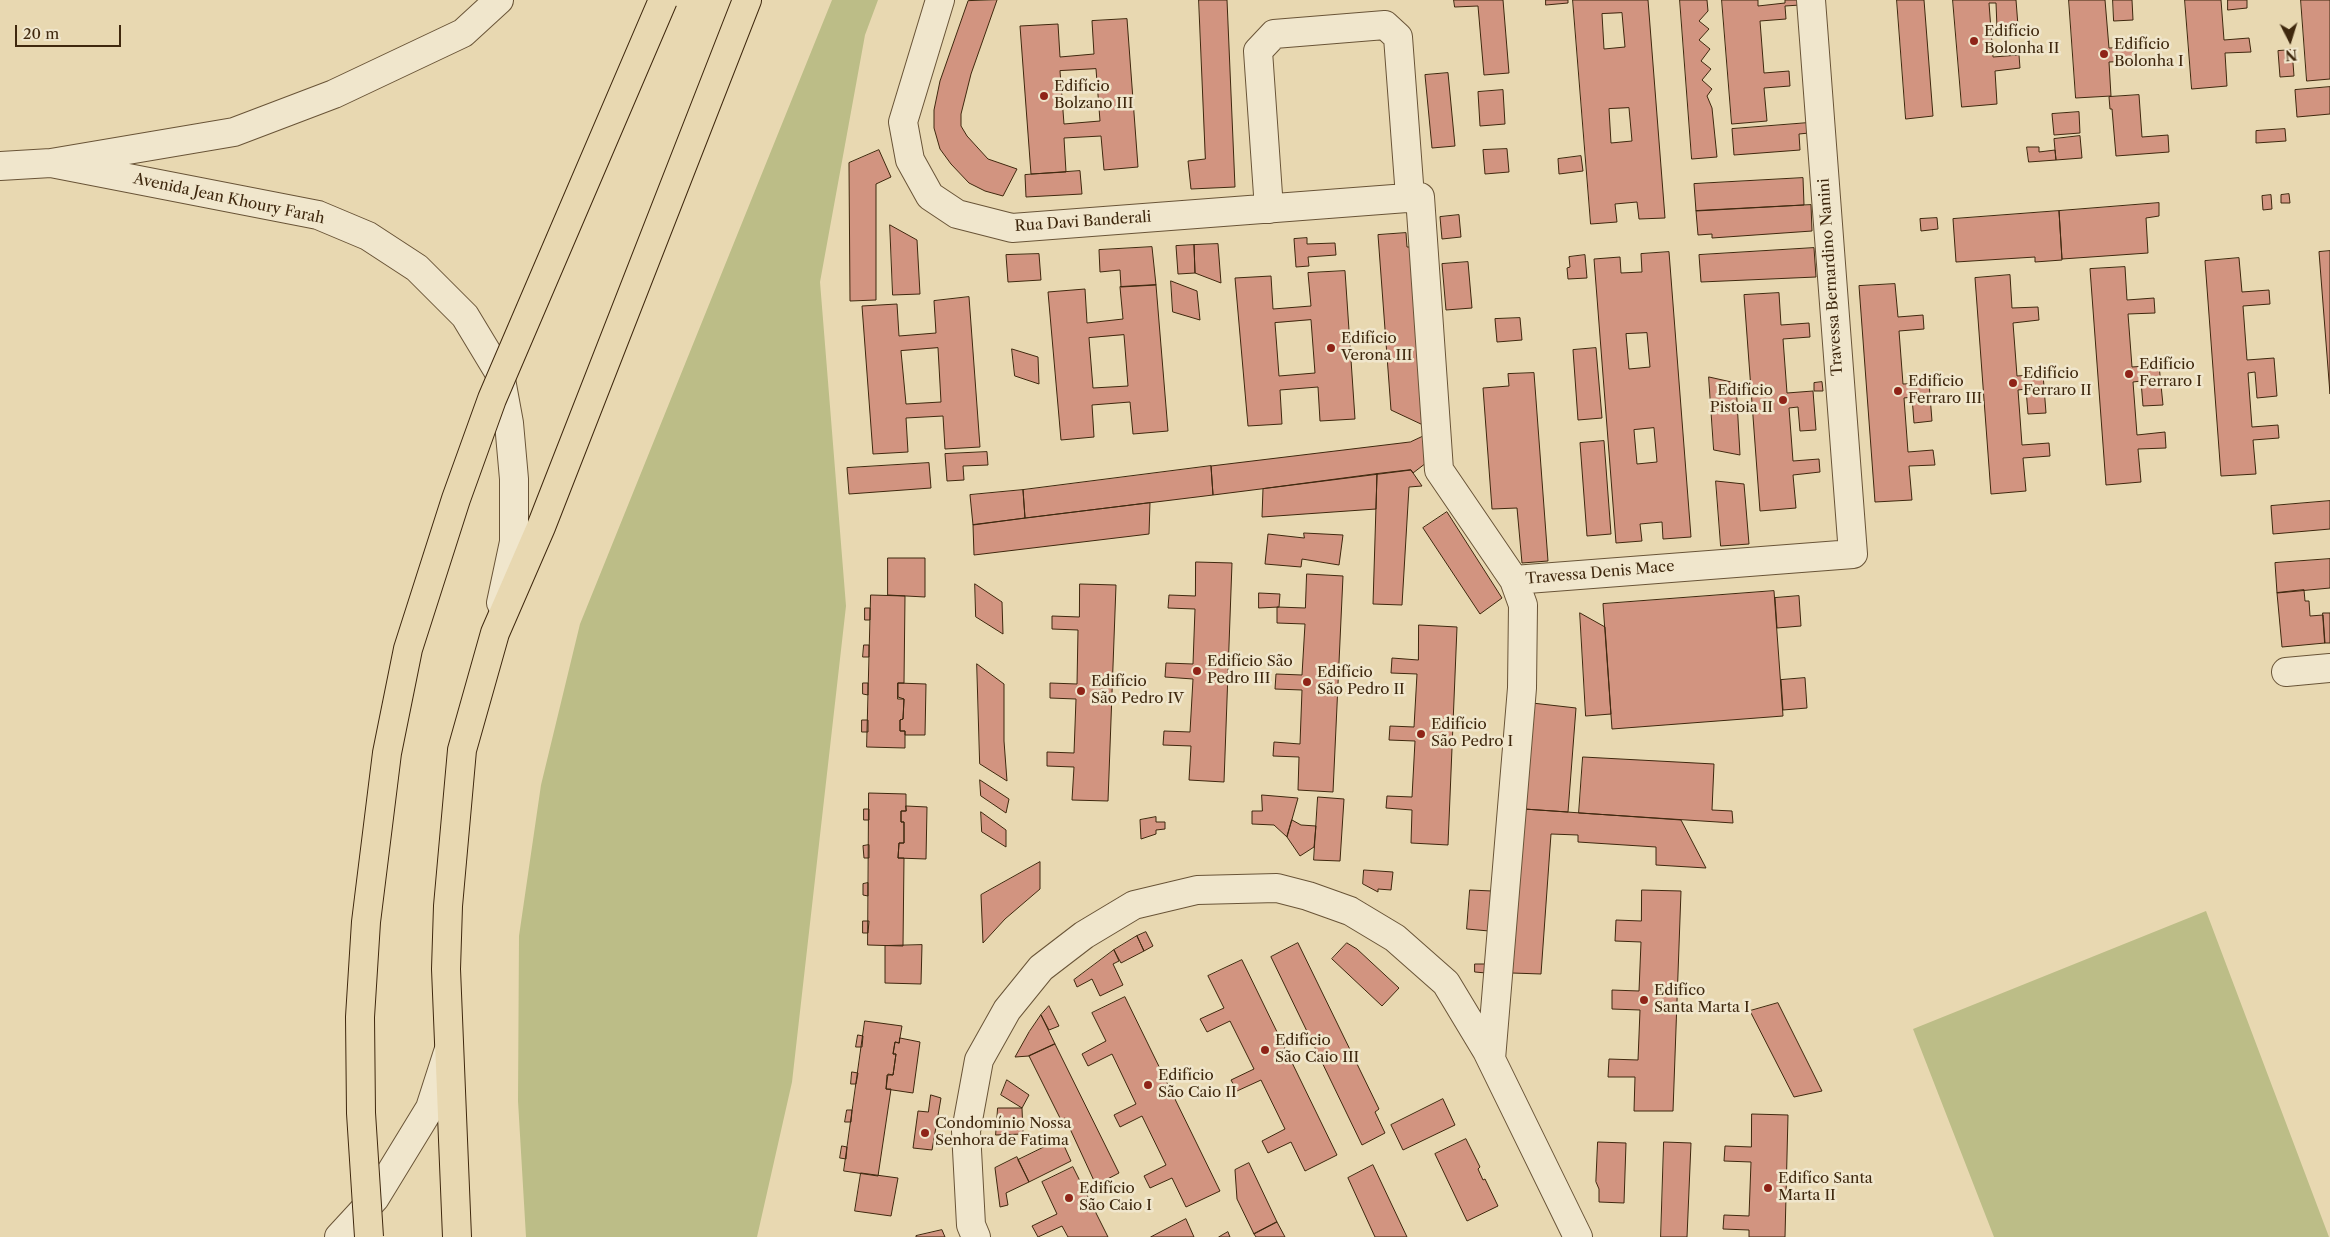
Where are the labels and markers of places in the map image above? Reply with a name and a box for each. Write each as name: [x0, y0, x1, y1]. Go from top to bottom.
place label: Edifício Bolonha II: [1984, 23, 2059, 58]
marker: Edifício Bolonha II: [1968, 35, 1980, 47]
place label: Edifício Bolonha I: [2114, 36, 2184, 71]
marker: Edifício Bolonha I: [2098, 48, 2110, 60]
place label: Edifício Bolzano III: [1054, 78, 1133, 113]
marker: Edifício Bolzano III: [1038, 90, 1050, 102]
place label: Edifício Verona III: [1341, 330, 1412, 365]
marker: Edifício Verona III: [1325, 342, 1337, 354]
place label: Edifício Ferraro I: [2139, 356, 2202, 391]
place label: Edifício Ferraro II: [2023, 365, 2092, 400]
marker: Edifício Ferraro I: [2123, 368, 2135, 380]
place label: Edifício Ferraro III: [1908, 373, 1982, 408]
marker: Edifício Ferraro II: [2007, 377, 2019, 389]
place label: Edifício Pistoia II: [1710, 382, 1773, 417]
marker: Edifício Ferraro III: [1892, 385, 1904, 397]
marker: Edifício Pistoia II: [1777, 394, 1789, 406]
place label: Edifício São Pedro III: [1207, 653, 1293, 688]
place label: Edifício São Pedro II: [1317, 664, 1405, 699]
marker: Edifício São Pedro III: [1191, 665, 1203, 677]
place label: Edifício São Pedro IV: [1091, 673, 1184, 708]
marker: Edifício São Pedro II: [1301, 676, 1313, 688]
marker: Edifício São Pedro IV: [1075, 685, 1087, 697]
place label: Edifício São Pedro I: [1431, 716, 1513, 751]
marker: Edifício São Pedro I: [1415, 728, 1427, 740]
place label: Edifíco Santa Marta I: [1654, 982, 1750, 1017]
marker: Edifíco Santa Marta I: [1638, 994, 1650, 1006]
place label: Edifício São Caio III: [1275, 1032, 1359, 1067]
marker: Edifício São Caio III: [1259, 1044, 1271, 1056]
place label: Edifício São Caio II: [1158, 1067, 1237, 1102]
marker: Edifício São Caio II: [1142, 1079, 1154, 1091]
place label: Condomínio Nossa Senhora de Fatima: [935, 1115, 1071, 1150]
marker: Condomínio Nossa Senhora de Fatima: [919, 1127, 931, 1139]
place label: Edifíco Santa Marta II: [1778, 1170, 1873, 1205]
place label: Edifício São Caio I: [1079, 1180, 1152, 1215]
marker: Edifíco Santa Marta II: [1762, 1182, 1774, 1194]
marker: Edifício São Caio I: [1063, 1192, 1075, 1204]

